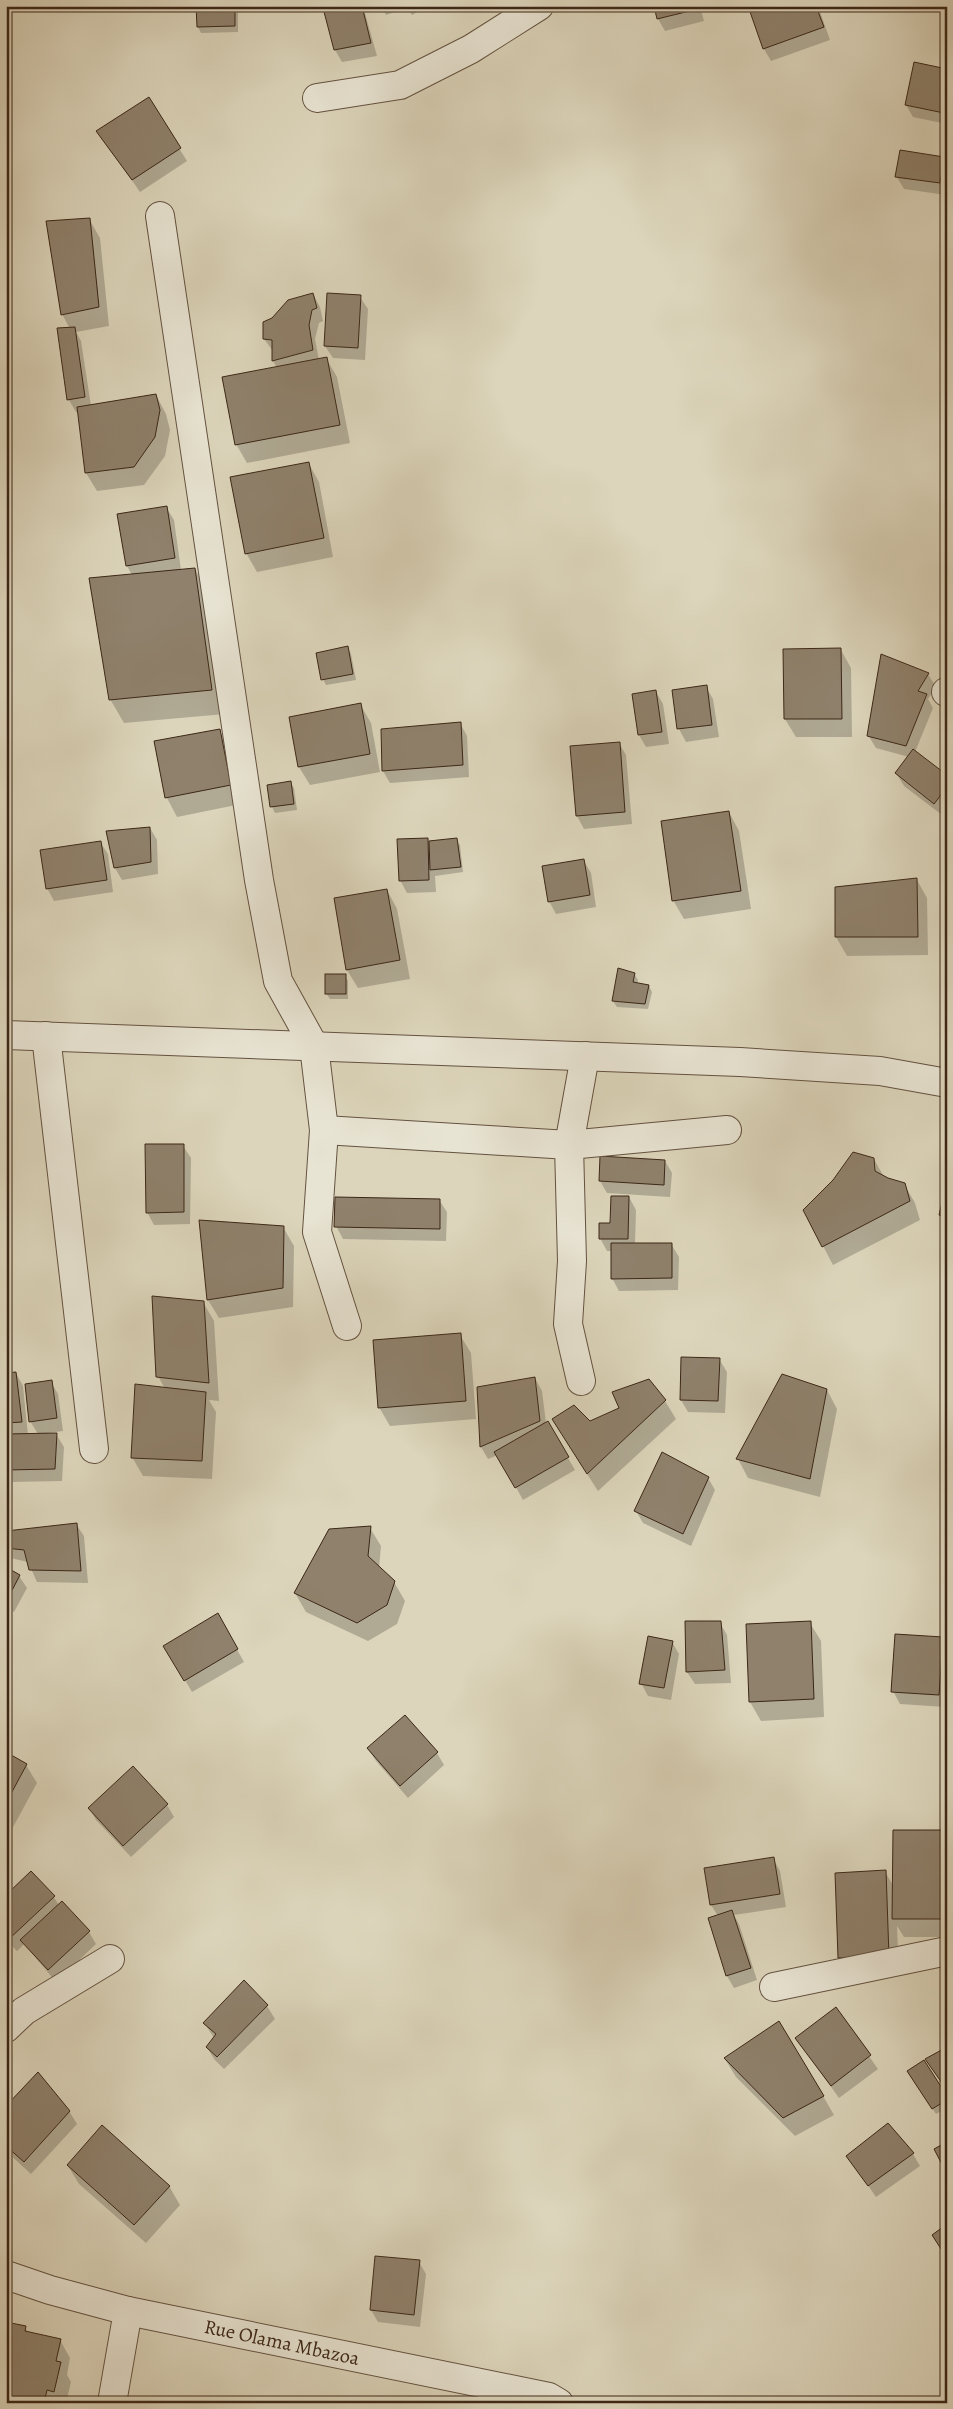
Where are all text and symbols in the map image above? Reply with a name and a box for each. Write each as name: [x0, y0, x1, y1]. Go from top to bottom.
street label: Rue Olama Mbazoa: [202, 2313, 363, 2372]

